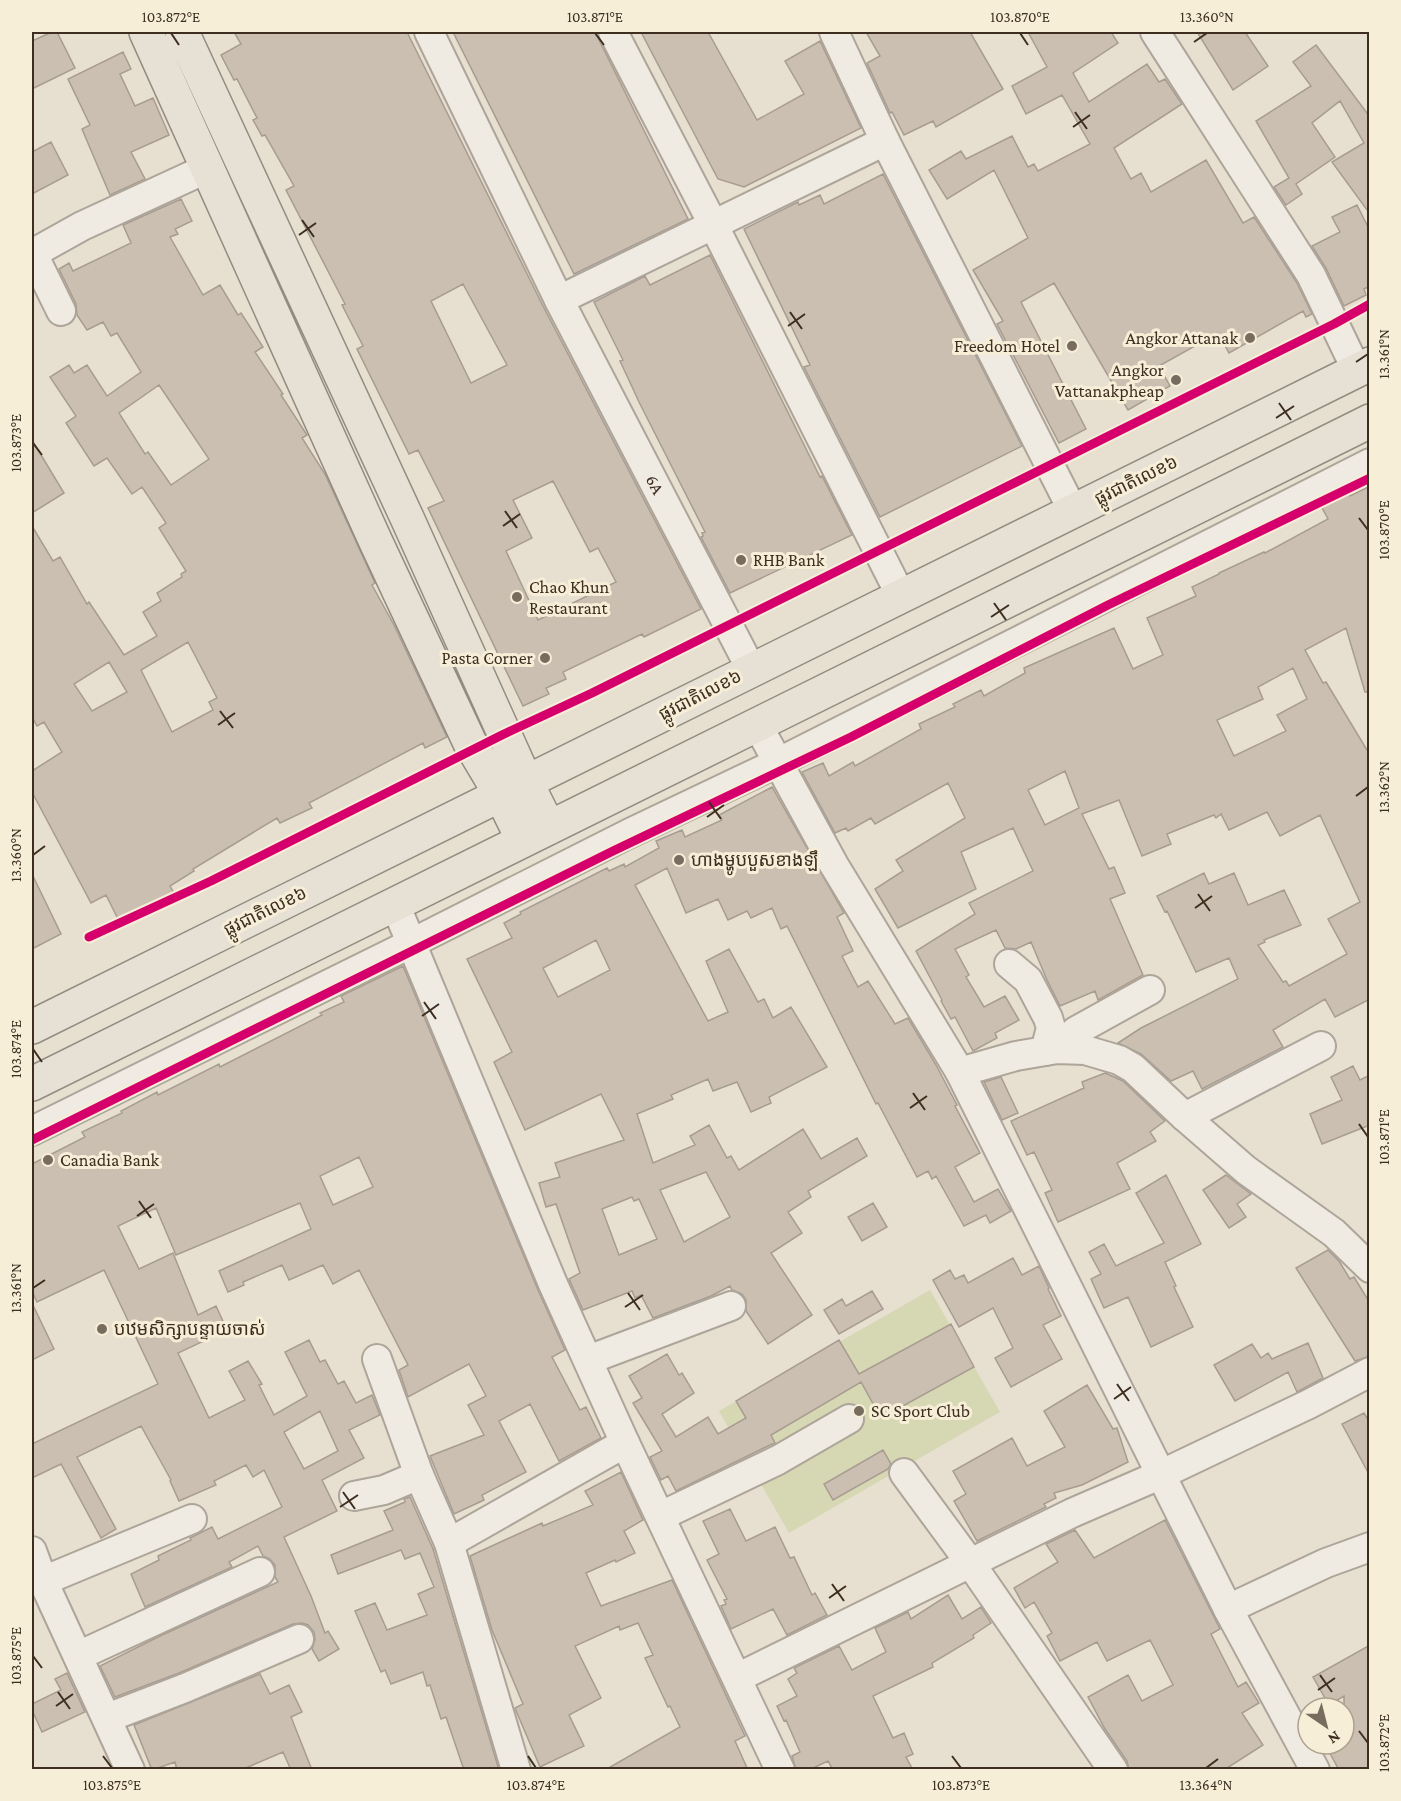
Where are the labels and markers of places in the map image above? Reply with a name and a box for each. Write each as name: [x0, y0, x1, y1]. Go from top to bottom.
place label: Angkor Attanak: [1125, 328, 1238, 348]
marker: Angkor Attanak: [1243, 331, 1257, 345]
place label: Freedom Hotel: [954, 336, 1060, 356]
marker: Freedom Hotel: [1065, 339, 1079, 353]
place label: Angkor Vattanakpheap: [1055, 360, 1165, 401]
marker: Angkor Vattanakpheap: [1169, 373, 1183, 387]
place label: RHB Bank: [753, 550, 825, 570]
marker: RHB Bank: [734, 553, 748, 567]
place label: Chao Khun Restaurant: [529, 577, 609, 618]
marker: Chao Khun Restaurant: [510, 590, 524, 604]
place label: Pasta Corner: [441, 648, 534, 668]
marker: Pasta Corner: [538, 651, 552, 665]
place label: ហាងម្ហូបបួសខាងឡឹ: [691, 850, 819, 876]
marker: ហាងម្ហូបបួសខាងឡឹ: [672, 853, 686, 867]
place label: Canadia Bank: [60, 1150, 160, 1170]
marker: Canadia Bank: [41, 1153, 55, 1167]
place label: បឋមសិក្សាបន្ទាយចាស់: [114, 1319, 266, 1340]
marker: បឋមសិក្សាបន្ទាយចាស់: [95, 1322, 109, 1336]
place label: SC Sport Club: [871, 1401, 970, 1421]
marker: SC Sport Club: [852, 1404, 866, 1418]

